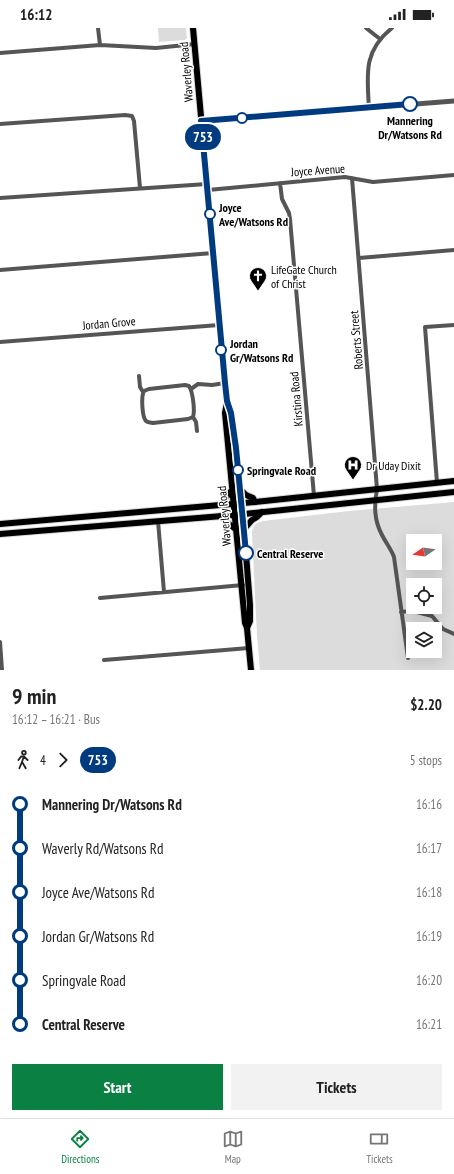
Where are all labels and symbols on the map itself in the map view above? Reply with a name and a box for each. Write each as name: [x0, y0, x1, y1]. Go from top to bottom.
street label: Waverley Road: [176, 41, 196, 103]
marker: Mannering Dr/Watsons Rd: [402, 96, 418, 112]
unlabelled marker: [236, 112, 248, 124]
place label: Mannering Dr/Watsons Rd: [378, 113, 442, 142]
line badge: 753: [180, 124, 226, 150]
street label: Joyce Avenue: [290, 161, 346, 179]
place label: Joyce Ave/Watsons Rd: [218, 200, 288, 229]
marker: Joyce Ave/Watsons Rd: [204, 208, 216, 220]
place label: LifeGate Church of Christ: [271, 262, 337, 291]
church icon: LifeGate Church of Christ: [248, 266, 268, 291]
street label: Roberts Street: [346, 309, 366, 370]
street label: Jordan Grove: [81, 313, 136, 333]
place label: Jordan Gr/Watsons Rd: [229, 336, 293, 365]
marker: Jordan Gr/Watsons Rd: [215, 344, 227, 356]
street label: Kirstina Road: [286, 371, 306, 427]
hospital icon: Dr Uday Dixit: [343, 455, 363, 480]
place label: Dr Uday Dixit: [366, 458, 422, 473]
place label: Springvale Road: [247, 463, 316, 478]
marker: Springvale Road: [232, 464, 244, 476]
street label: Waverley Road: [214, 485, 234, 547]
north arrow: [406, 534, 442, 570]
marker: Central Reserve: [238, 545, 254, 561]
place label: Central Reserve: [257, 546, 323, 561]

